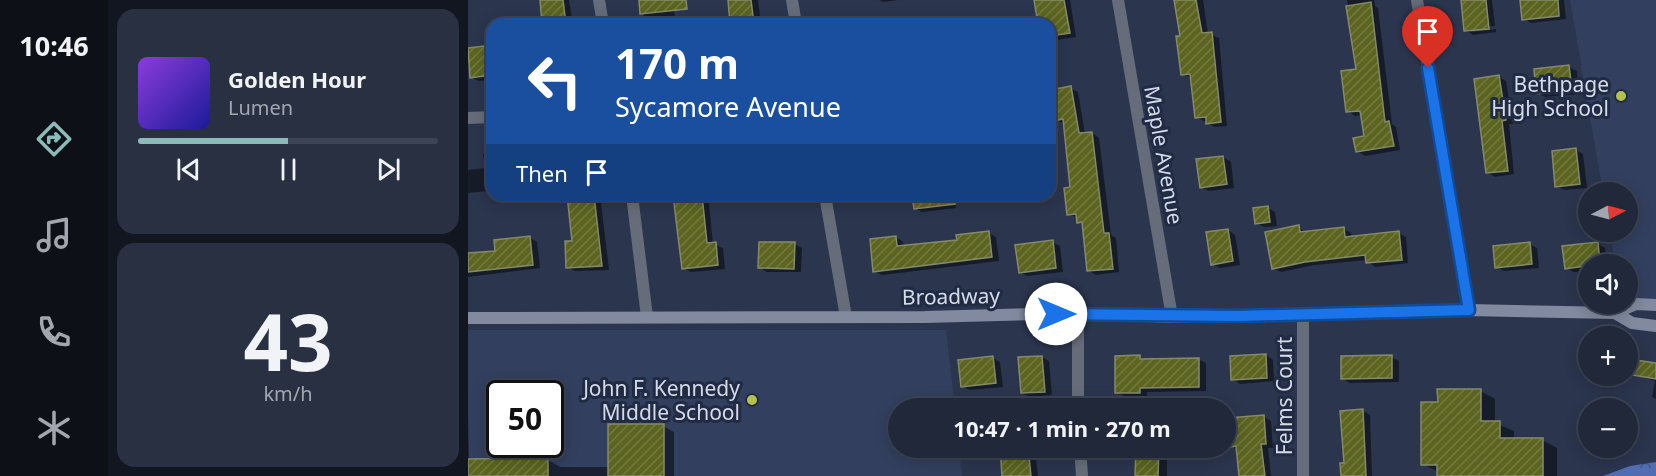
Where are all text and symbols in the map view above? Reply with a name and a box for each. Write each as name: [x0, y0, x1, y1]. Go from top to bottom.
pin: [1402, 6, 1453, 68]
icon: arrive: [1411, 15, 1444, 48]
text: 10:46: [19, 27, 89, 64]
text: 170 m: [615, 34, 739, 91]
icon: left: [516, 42, 594, 120]
text: Golden Hour: [228, 64, 366, 94]
place label: Bethpage High School: [1491, 70, 1609, 122]
street label: Maple Avenue: [1138, 84, 1190, 226]
text: Sycamore Avenue: [615, 88, 841, 125]
marker: Bethpage High School: [1614, 89, 1628, 103]
text: Lumen: [228, 94, 293, 121]
icon: directions: [33, 118, 75, 160]
icon: previous: [172, 153, 205, 186]
icon: pause: [272, 153, 305, 186]
icon: next: [372, 153, 405, 186]
icon: arrive: [580, 156, 613, 189]
text: Then: [516, 158, 568, 188]
north arrow: [1578, 182, 1638, 242]
map controls: [1578, 182, 1638, 458]
icon: music: [33, 214, 75, 256]
button: sound: [1578, 254, 1638, 314]
street label: Broadway: [902, 281, 1001, 311]
position arrow: [1024, 282, 1088, 346]
text: 43: [243, 288, 333, 394]
icon: phone: [33, 311, 75, 353]
button: +: [1578, 326, 1638, 386]
street label: Felms Court: [1270, 336, 1298, 455]
place label: John F. Kennedy Middle School: [581, 374, 740, 426]
text: km/h: [263, 380, 313, 407]
speed limit sign: 50: [486, 380, 564, 458]
marker: John F. Kennedy Middle School: [745, 393, 759, 407]
button: −: [1578, 398, 1638, 458]
icon: climate: [33, 407, 75, 449]
text: 10:47 · 1 min · 270 m: [953, 413, 1171, 443]

